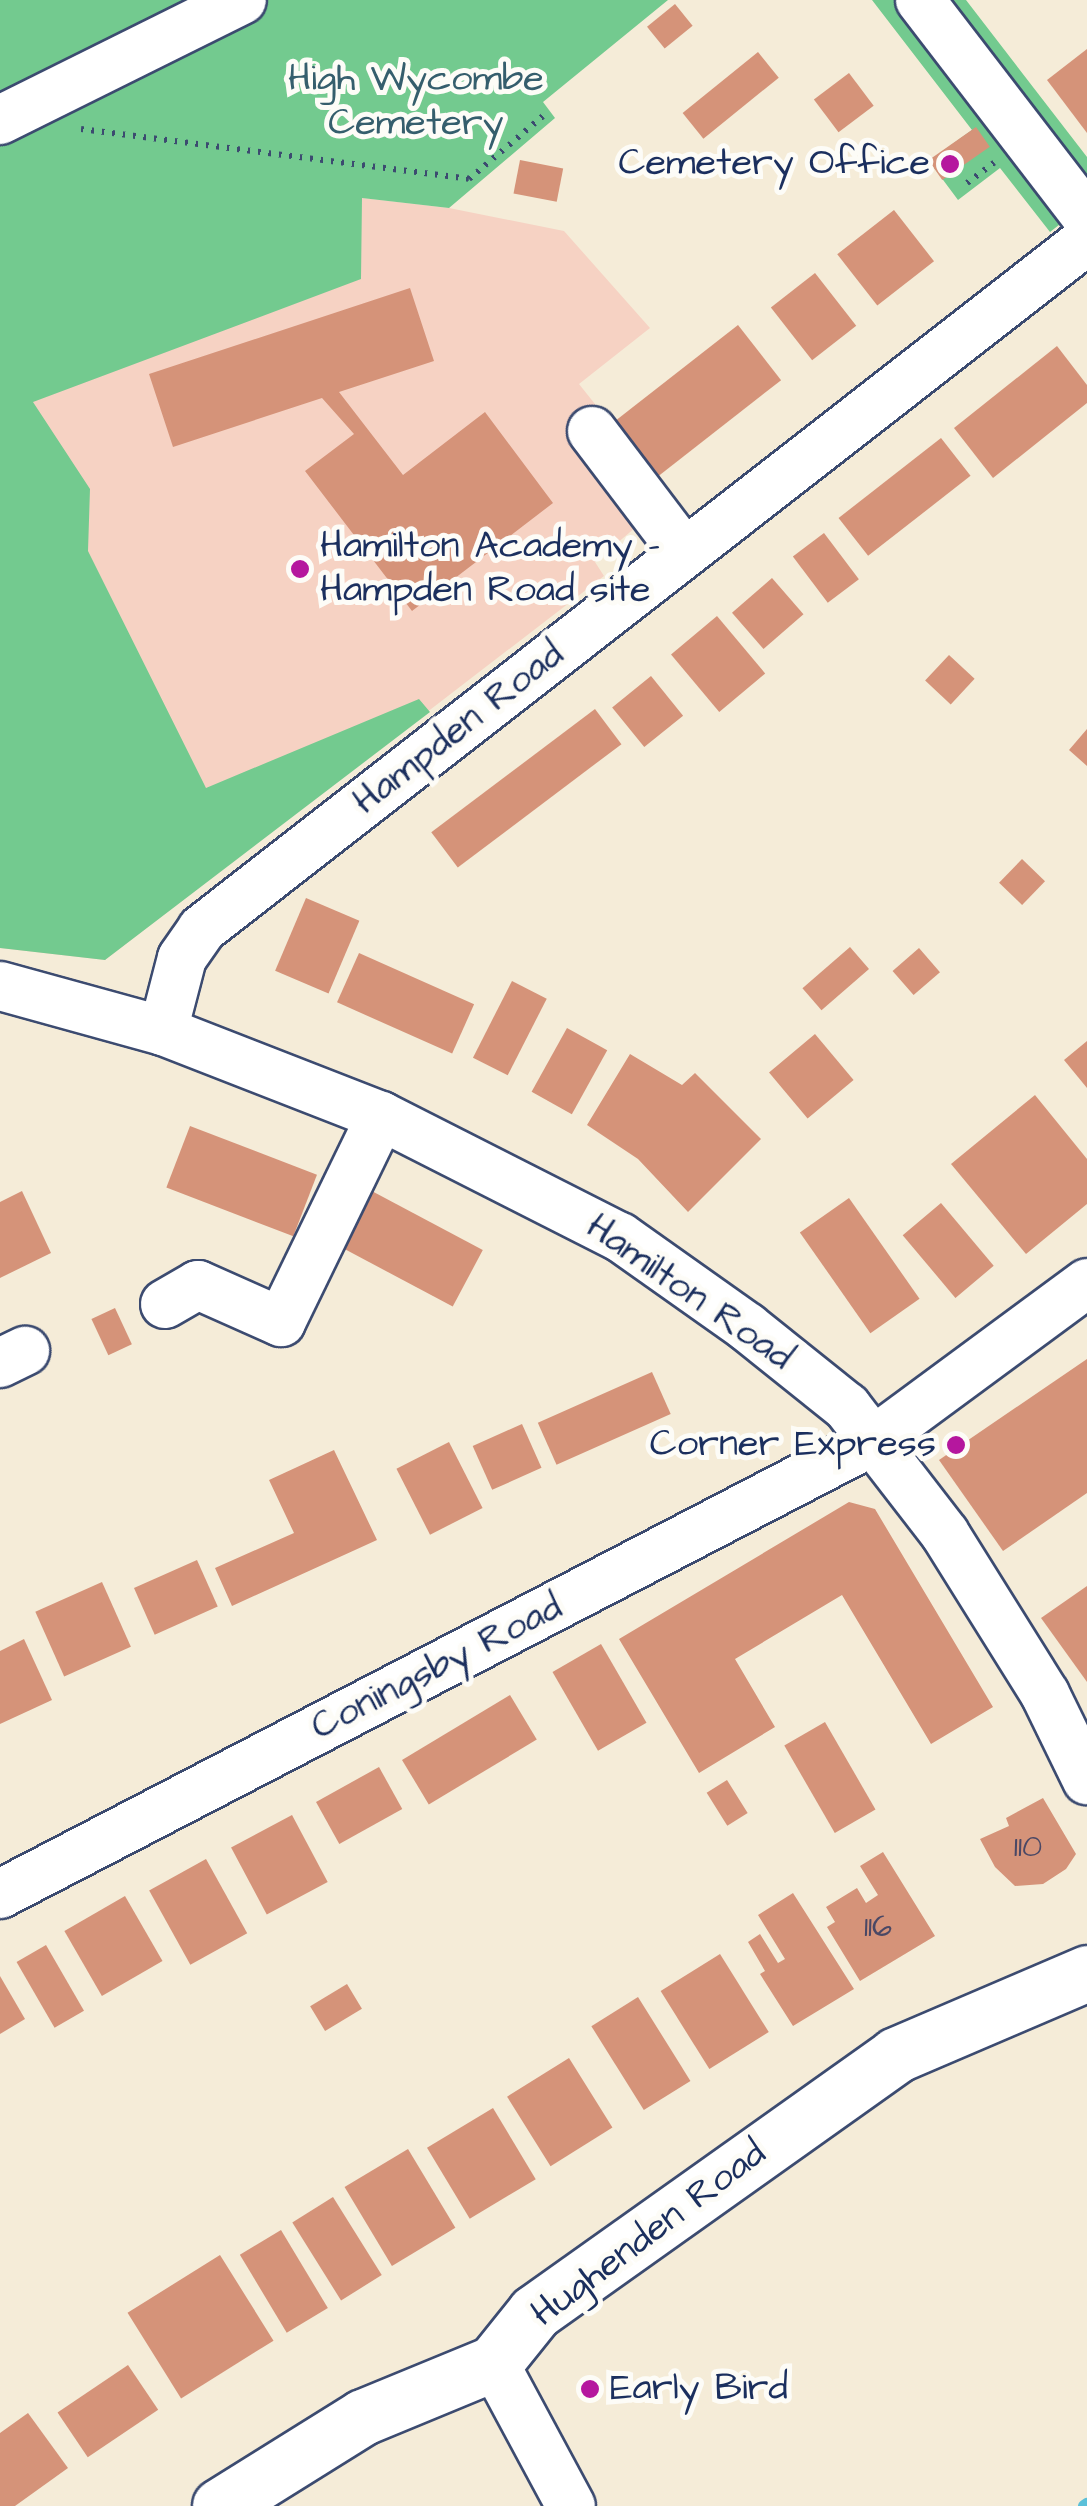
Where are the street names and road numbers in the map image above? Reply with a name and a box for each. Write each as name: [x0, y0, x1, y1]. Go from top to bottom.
street label: Hampden Road: [345, 633, 573, 825]
street label: Hamilton Road: [577, 1205, 801, 1381]
street label: Coningsby Road: [304, 1585, 570, 1751]
street label: Hughenden Road: [523, 2131, 775, 2337]

